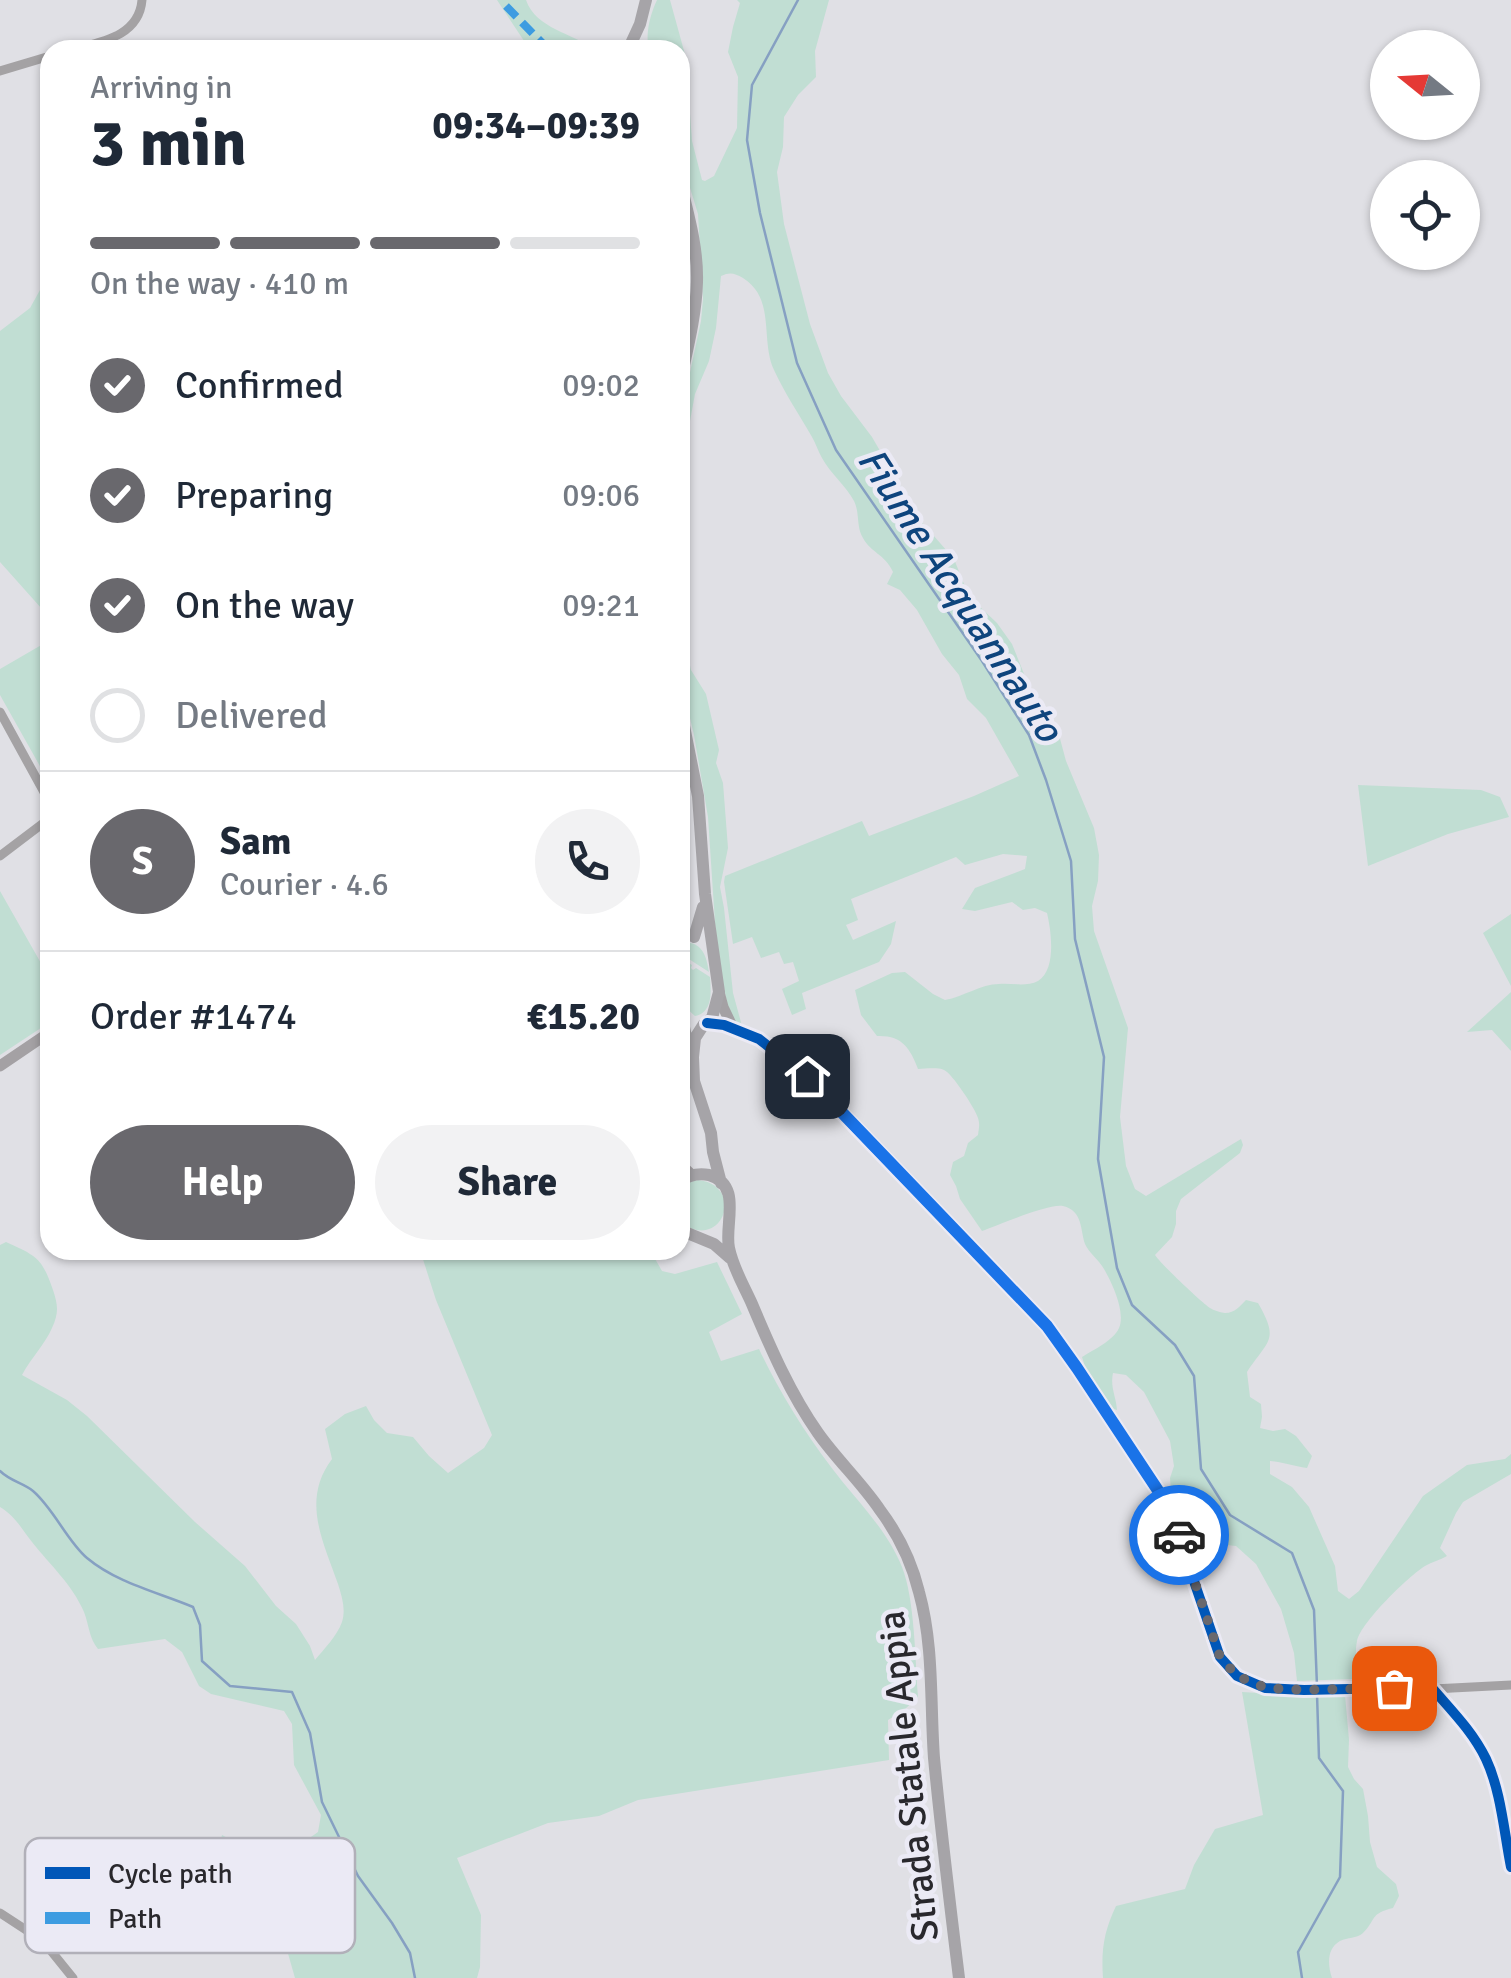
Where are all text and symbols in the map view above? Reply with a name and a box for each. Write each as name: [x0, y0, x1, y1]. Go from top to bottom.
north arrow: [1370, 30, 1480, 140]
map controls: [1370, 30, 1480, 270]
text: Arriving in: [90, 68, 232, 107]
text: 09:34–09:39: [432, 102, 640, 149]
text: 3 min: [90, 104, 247, 184]
button: locate: [1370, 160, 1480, 270]
text: On the way · 410 m: [90, 264, 349, 303]
icon: check: [90, 358, 145, 413]
text: Confirmed: [175, 362, 344, 409]
text: 09:02: [562, 366, 640, 405]
water label: Fiume Acquannauto: [846, 438, 1075, 753]
icon: check: [90, 468, 145, 523]
text: Preparing: [175, 472, 333, 519]
text: 09:06: [562, 476, 640, 515]
icon: check: [90, 578, 145, 633]
text: On the way: [175, 582, 354, 629]
text: 09:21: [562, 586, 640, 625]
text: Delivered: [175, 692, 328, 739]
button: phone: [535, 809, 640, 914]
text: Sam: [220, 818, 291, 865]
text: S: [132, 838, 153, 885]
text: Courier · 4.6: [220, 865, 389, 904]
text: Order #1474: [90, 993, 297, 1040]
text: €15.20: [527, 993, 640, 1040]
pin: [765, 1034, 850, 1119]
icon: home: [780, 1049, 835, 1104]
button: Help: [90, 1125, 355, 1240]
button: Share: [375, 1125, 640, 1240]
courier: [1129, 1485, 1229, 1585]
icon: car: [1152, 1508, 1207, 1563]
street label: Strada Statale Appia: [868, 1608, 949, 1944]
pin: [1352, 1646, 1437, 1731]
icon: bag: [1367, 1661, 1422, 1716]
legend: [25, 1838, 355, 1953]
text: Cycle path: [108, 1857, 233, 1891]
text: Path: [108, 1902, 162, 1936]

